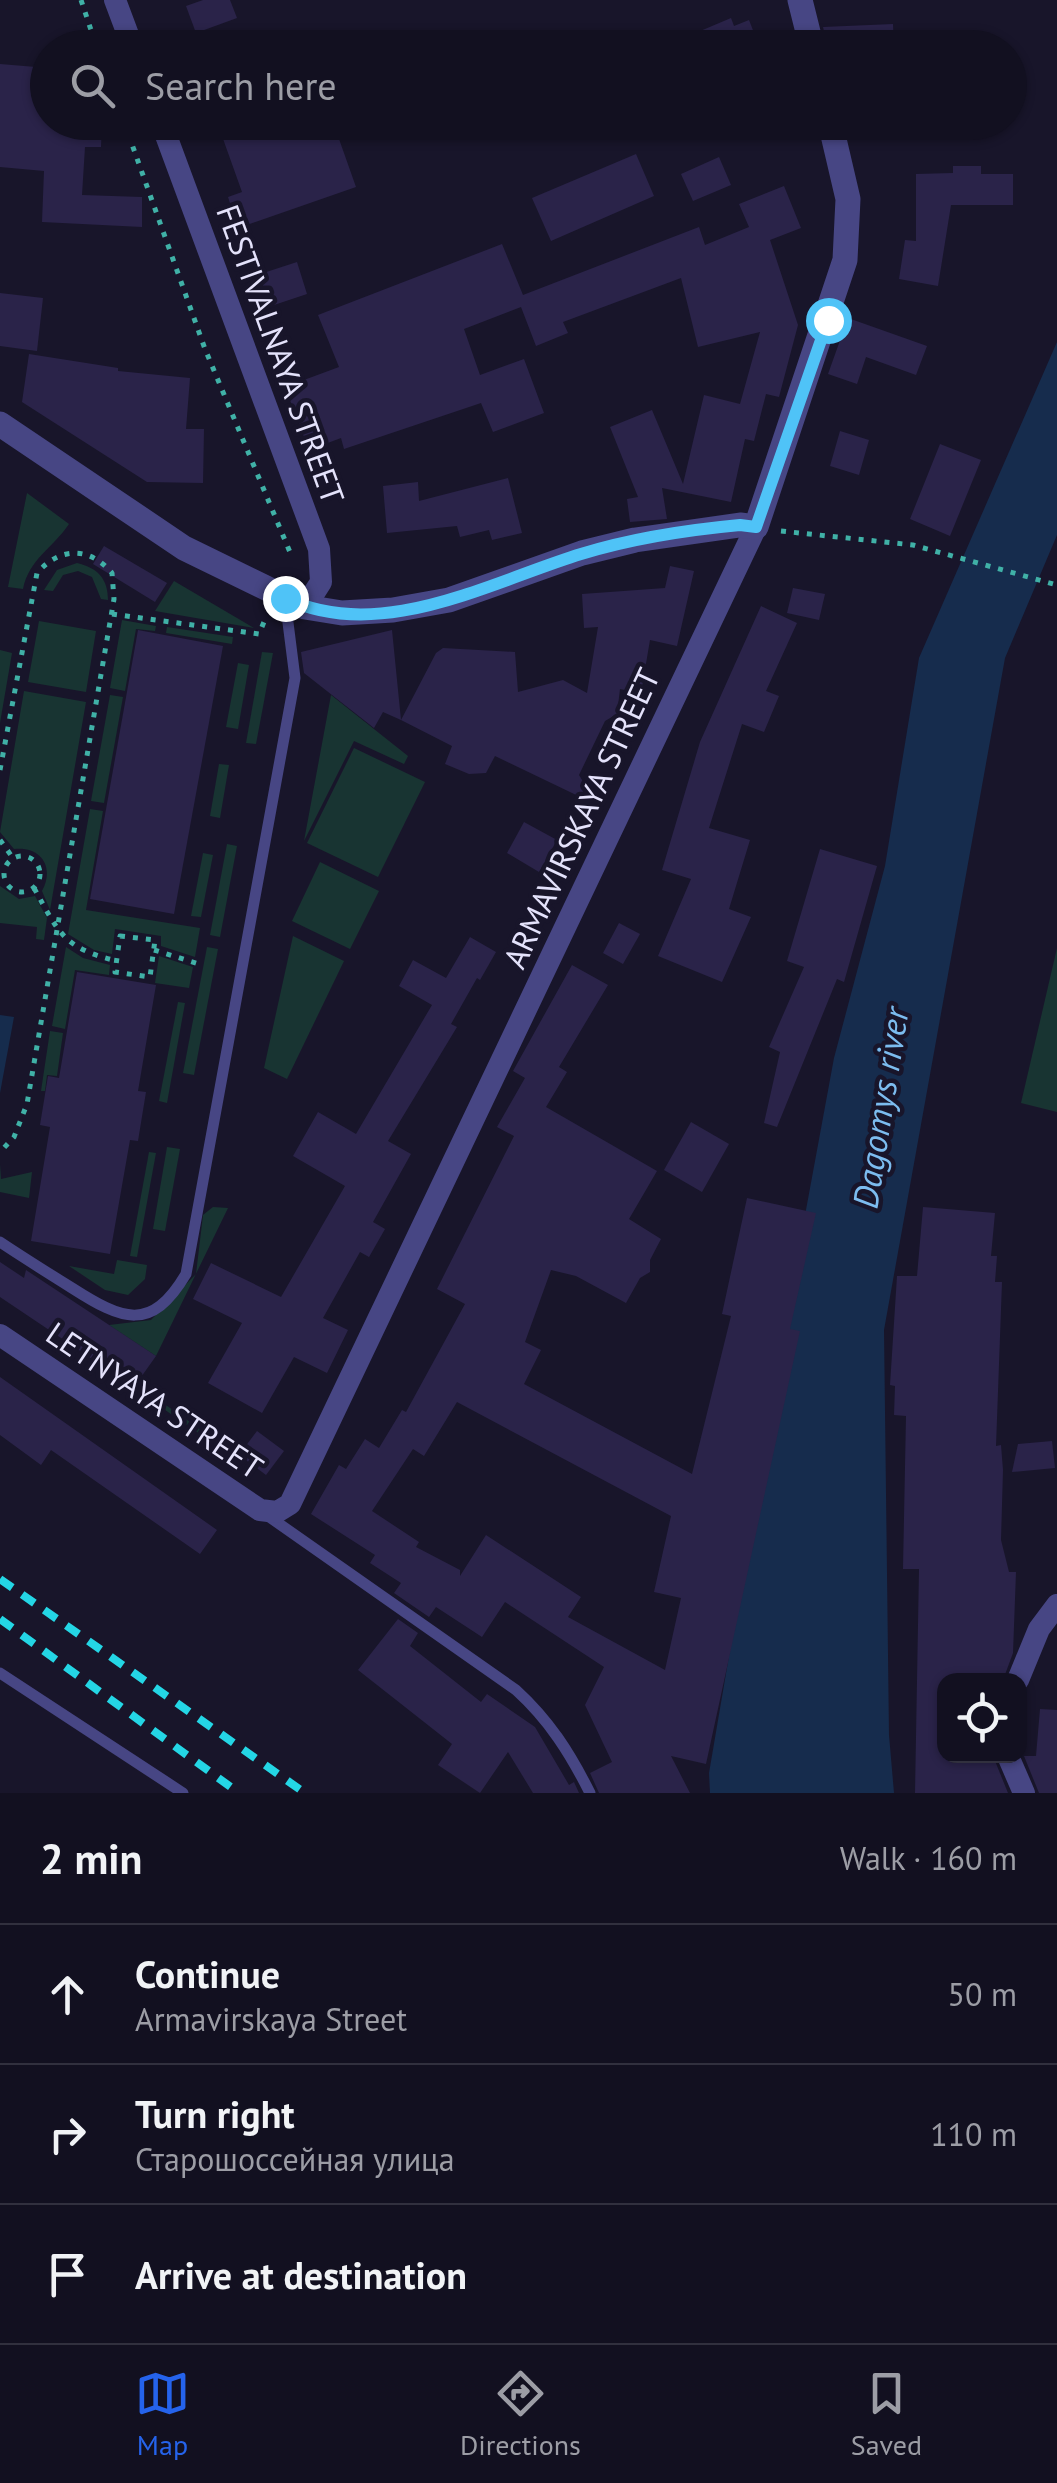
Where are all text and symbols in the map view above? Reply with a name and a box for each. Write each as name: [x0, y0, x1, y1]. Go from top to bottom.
search box: [30, 30, 1027, 140]
icon: search: [65, 58, 120, 113]
text: Search here: [145, 61, 337, 110]
street label: FESTIVALNAYA STREET: [207, 199, 355, 510]
route start: [806, 298, 852, 344]
route end: [263, 576, 309, 622]
street label: ARMAVIRSKAYA STREET: [493, 661, 669, 975]
water label: Dagomys river: [841, 1002, 919, 1212]
street label: LETNYAYA STREET: [39, 1312, 272, 1488]
map controls: [937, 1673, 1027, 1763]
button: locate: [937, 1673, 1027, 1763]
text: 2 min: [40, 1831, 142, 1886]
text: Walk · 160 m: [840, 1837, 1017, 1879]
text: Continue: [135, 1949, 280, 1998]
icon: ahead: [40, 1967, 95, 2022]
text: 50 m: [948, 1973, 1017, 2015]
text: Armavirskaya Street: [135, 1998, 407, 2040]
text: Turn right: [135, 2089, 295, 2138]
icon: right: [40, 2107, 95, 2162]
text: 110 m: [930, 2113, 1017, 2155]
text: Старошоссейная улица: [135, 2138, 455, 2180]
icon: arrive: [40, 2247, 95, 2302]
text: Arrive at destination: [135, 2250, 467, 2299]
tab: Map: [135, 2366, 190, 2463]
tab: Directions: [460, 2366, 581, 2463]
tab: Saved: [851, 2366, 922, 2463]

